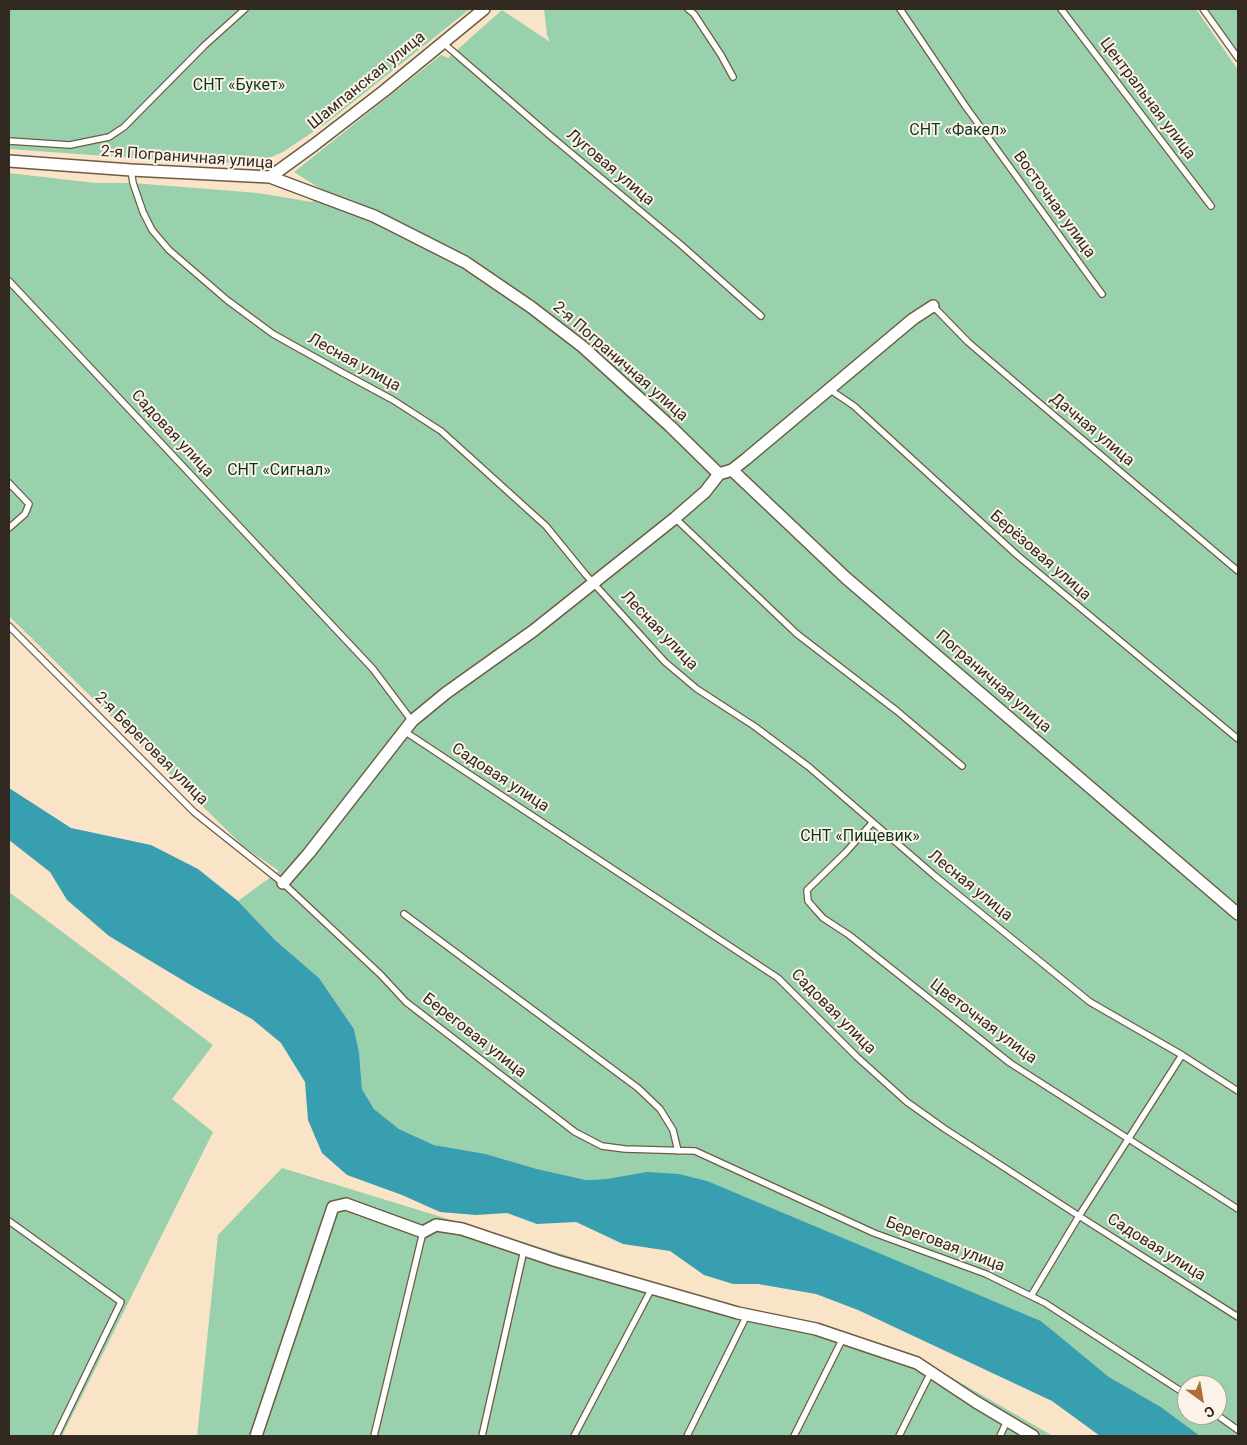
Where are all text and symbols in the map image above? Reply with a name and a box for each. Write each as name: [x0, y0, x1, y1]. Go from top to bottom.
street label: Шампанская улица: [305, 28, 429, 134]
street label: Центральная улица: [1095, 34, 1199, 164]
park label: СНТ «Букет»: [193, 76, 285, 96]
park label: СНТ «Факел»: [909, 121, 1007, 141]
street label: Луговая улица: [562, 126, 658, 210]
street label: 2-я Пограничная улица: [100, 142, 274, 174]
street label: Восточная улица: [1009, 148, 1099, 262]
street label: 2-я Пограничная улица: [548, 298, 692, 426]
street label: Лесная улица: [304, 330, 404, 396]
street label: Садовая улица: [127, 386, 217, 482]
street label: Дачная улица: [1046, 389, 1138, 471]
park label: СНТ «Сигнал»: [227, 461, 331, 481]
street label: Берёзовая улица: [985, 507, 1095, 605]
street label: Лесная улица: [616, 587, 702, 675]
street label: Пограничная улица: [931, 627, 1055, 737]
street label: 2-я Береговая улица: [90, 688, 212, 810]
street label: Садовая улица: [448, 739, 552, 817]
park label: СНТ «Пищевик»: [800, 827, 920, 847]
street label: Лесная улица: [924, 846, 1016, 926]
street label: Садовая улица: [786, 965, 880, 1059]
street label: Цветочная улица: [926, 976, 1040, 1068]
street label: Береговая улица: [418, 990, 530, 1082]
street label: Садовая улица: [1103, 1210, 1209, 1286]
street label: Береговая улица: [883, 1213, 1007, 1277]
north arrow: [1177, 1375, 1227, 1425]
text: С: [1201, 1403, 1218, 1421]

